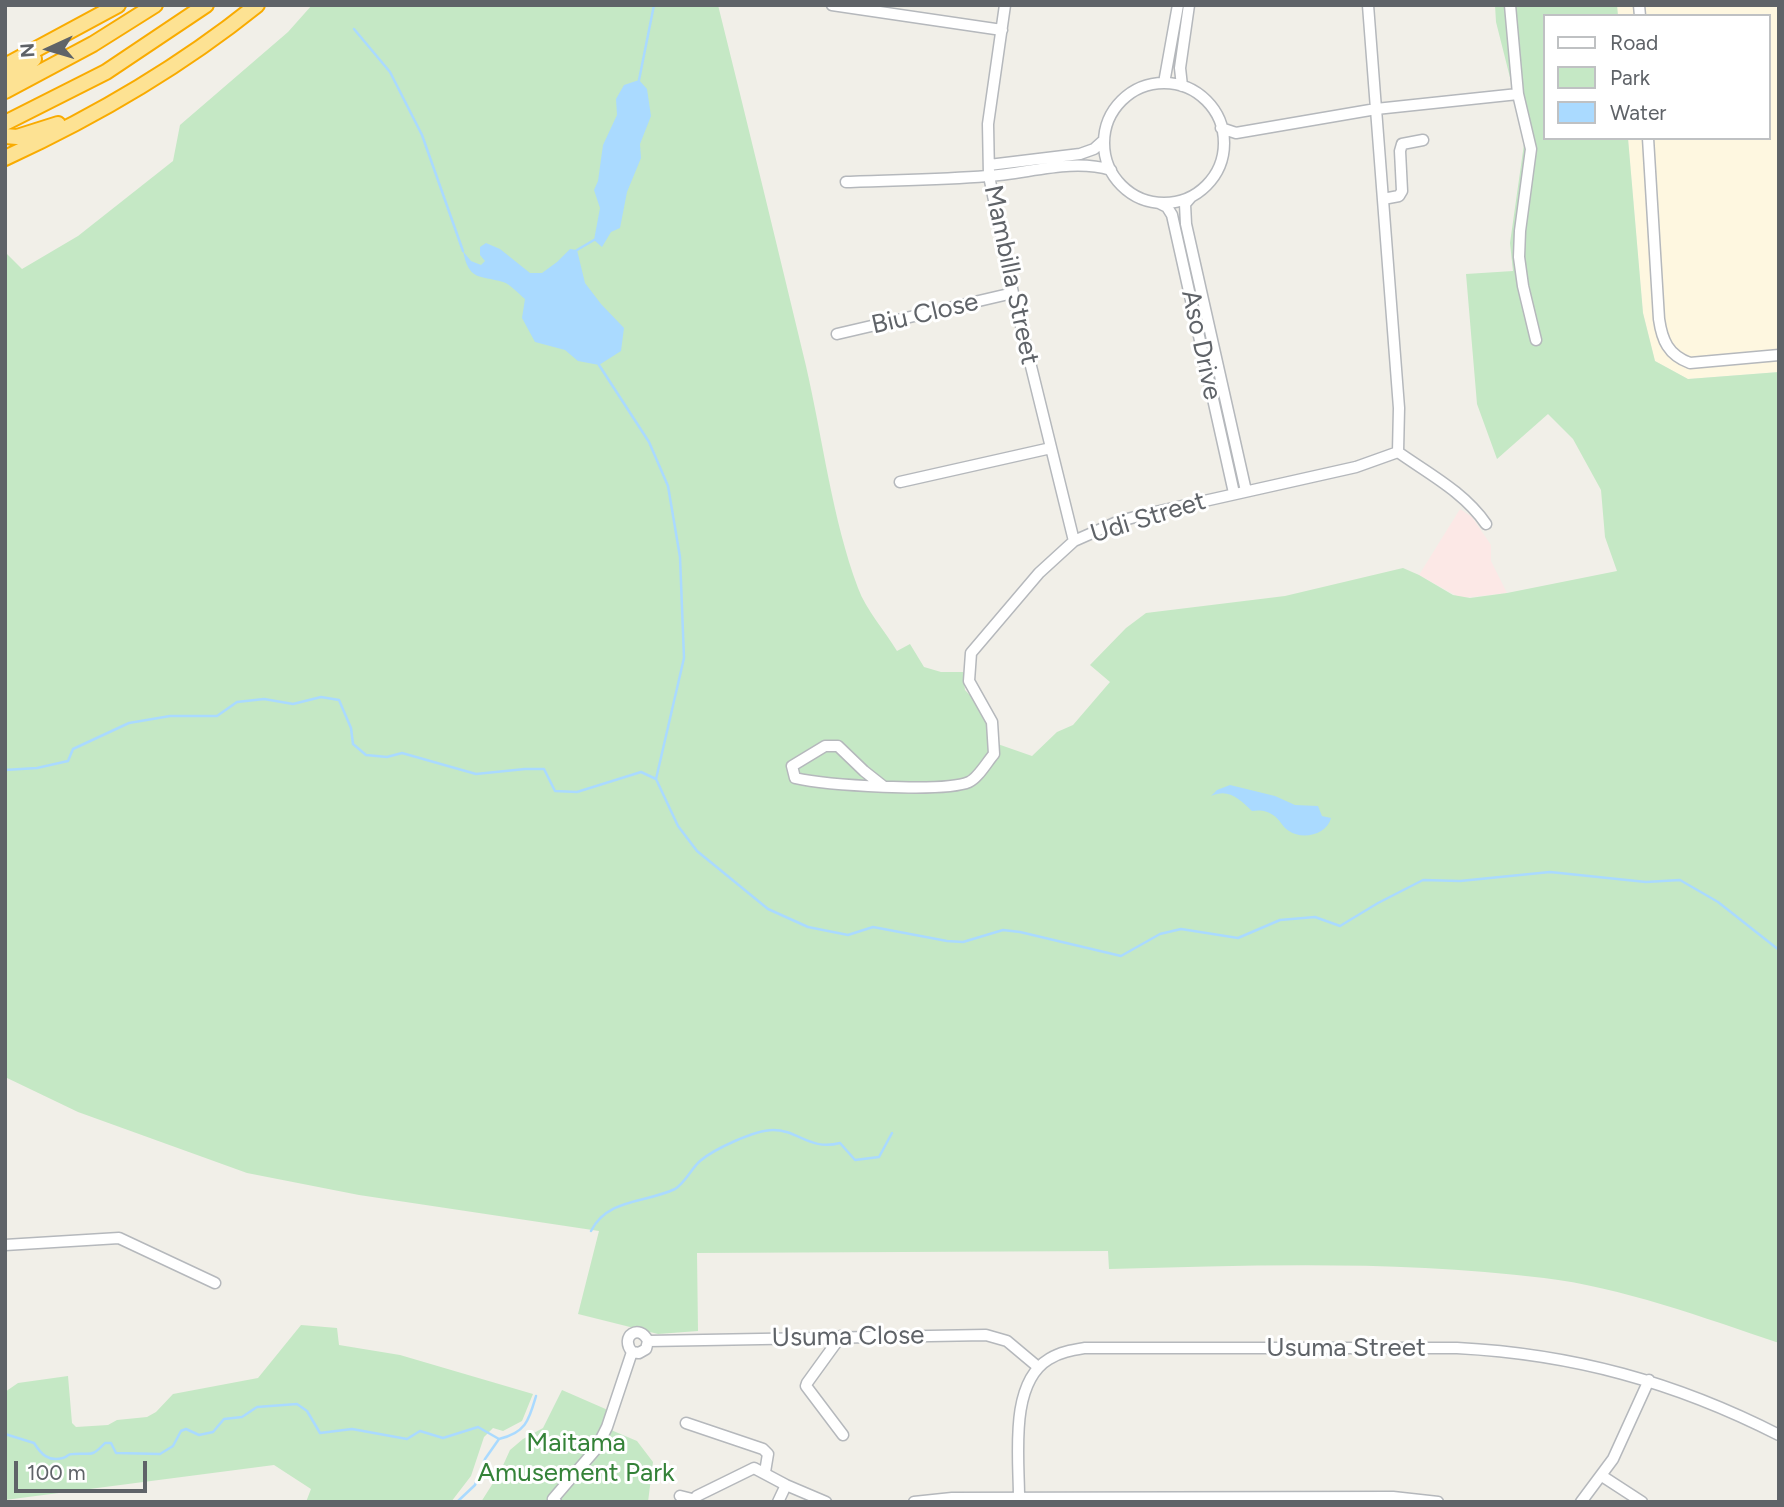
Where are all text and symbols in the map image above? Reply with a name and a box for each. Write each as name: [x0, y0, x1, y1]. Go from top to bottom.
north arrow: [14, 14, 84, 84]
legend: [1542, 14, 1770, 140]
text: Road: [1610, 30, 1658, 55]
text: N: [16, 42, 40, 59]
text: Park: [1610, 65, 1650, 90]
text: Water: [1610, 100, 1666, 125]
street label: Mambilla Street: [977, 182, 1045, 368]
street label: Biu Close: [869, 287, 981, 341]
street label: Aso Drive: [1174, 287, 1228, 403]
street label: Udi Street: [1087, 486, 1209, 550]
street label: Usuma Close: [771, 1320, 925, 1354]
street label: Usuma Street: [1266, 1332, 1426, 1364]
park label: Maitama Amusement Park: [477, 1427, 675, 1488]
scale bar: [18, 1448, 150, 1492]
text: 100 m: [27, 1460, 86, 1485]

